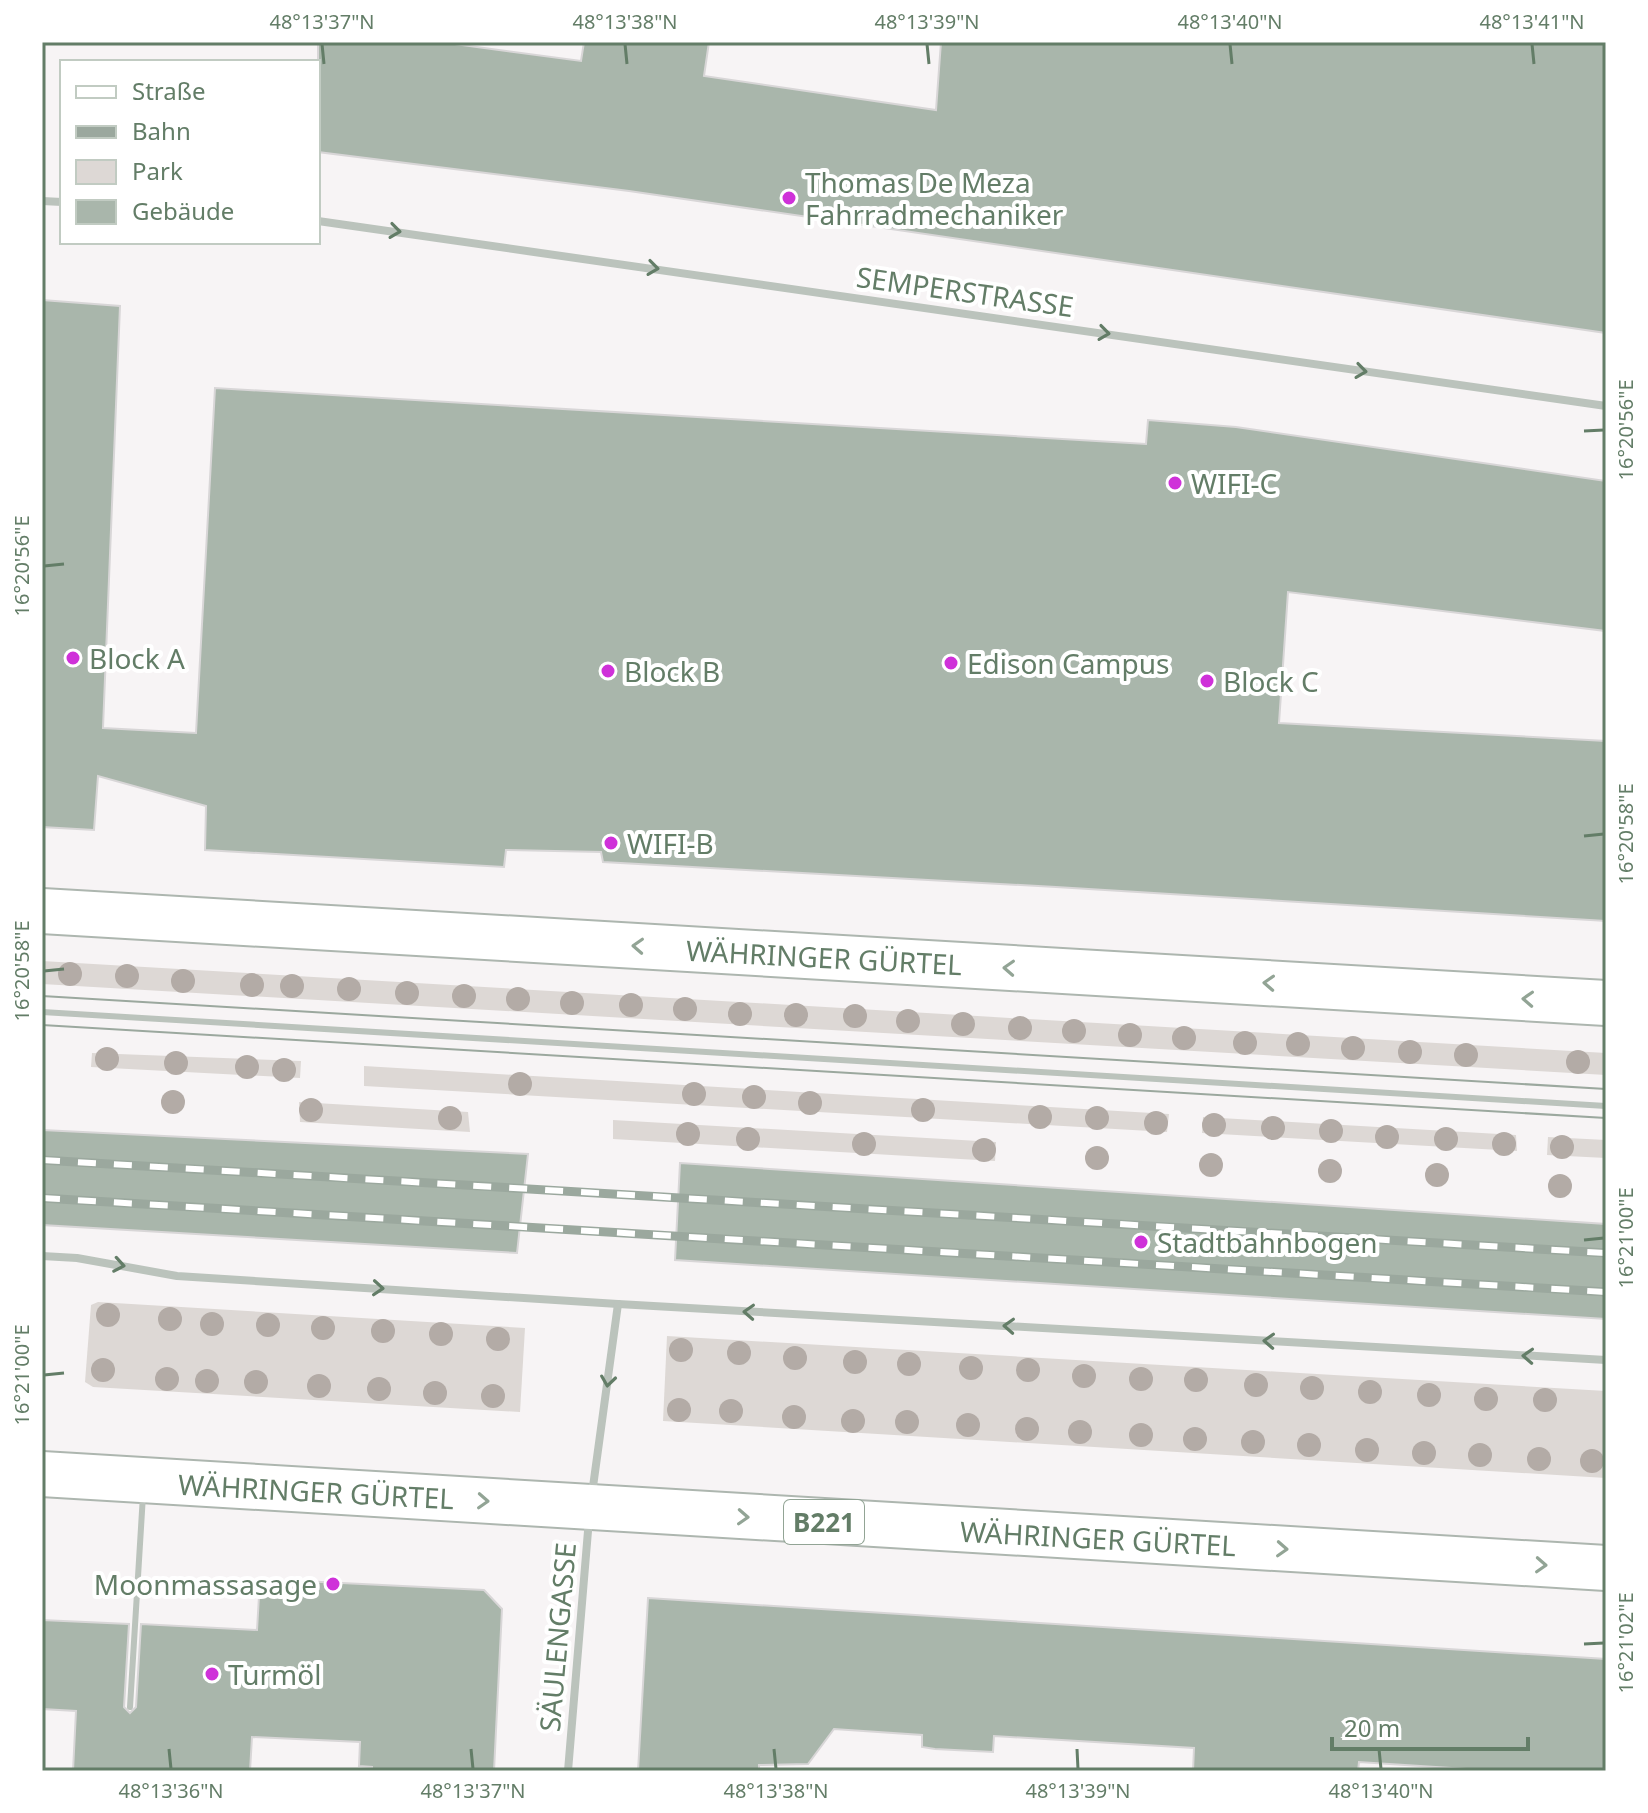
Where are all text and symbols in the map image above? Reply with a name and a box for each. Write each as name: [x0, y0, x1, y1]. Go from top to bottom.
text: 48°13'37"N: [269, 8, 375, 35]
text: 48°13'38"N: [572, 8, 678, 35]
text: 48°13'39"N: [874, 8, 980, 35]
text: 48°13'40"N: [1177, 8, 1283, 35]
text: 48°13'41"N: [1479, 8, 1585, 35]
legend: [60, 60, 320, 244]
text: Straße: [132, 74, 205, 107]
text: Bahn: [132, 114, 191, 147]
text: Park: [132, 154, 183, 187]
place label: Thomas De Meza Fahrradmechaniker: [805, 163, 1064, 233]
marker: Thomas De Meza Fahrradmechaniker: [780, 189, 798, 207]
text: Gebäude: [132, 194, 234, 227]
one-way arrow: [388, 222, 402, 239]
street label: SEMPERSTRASSE: [854, 257, 1076, 325]
one-way arrow: [646, 259, 659, 276]
one-way arrow: [1097, 324, 1111, 341]
one-way arrow: [1354, 362, 1368, 379]
text: 16°20'56"E: [1612, 380, 1639, 480]
place label: WIFI-C: [1191, 464, 1277, 502]
marker: WIFI-C: [1166, 474, 1184, 492]
text: 16°20'56"E: [8, 516, 35, 616]
place label: Block A: [89, 639, 185, 677]
place label: Edison Campus: [967, 644, 1169, 682]
marker: Block A: [64, 649, 82, 667]
place label: Block B: [624, 652, 720, 690]
marker: Edison Campus: [942, 654, 960, 672]
marker: Block B: [599, 662, 617, 680]
place label: Block C: [1223, 662, 1319, 700]
marker: Block C: [1198, 672, 1216, 690]
text: 16°20'58"E: [1612, 784, 1639, 884]
place label: WIFI-B: [627, 824, 714, 862]
marker: WIFI-B: [602, 834, 620, 852]
text: 16°20'58"E: [8, 921, 35, 1021]
street label: WÄHRINGER GÜRTEL: [685, 931, 963, 983]
one-way arrow: [631, 938, 644, 955]
one-way arrow: [1002, 960, 1015, 977]
one-way arrow: [1262, 975, 1275, 992]
one-way arrow: [1521, 990, 1534, 1007]
text: 16°21'00"E: [1612, 1188, 1639, 1288]
place label: Stadtbahnbogen: [1157, 1223, 1378, 1261]
marker: Stadtbahnbogen: [1132, 1233, 1150, 1251]
one-way arrow: [112, 1256, 126, 1273]
one-way arrow: [372, 1279, 385, 1296]
one-way arrow: [742, 1303, 755, 1320]
one-way arrow: [1002, 1318, 1015, 1335]
text: 16°21'00"E: [8, 1325, 35, 1425]
one-way arrow: [1262, 1333, 1275, 1350]
one-way arrow: [1521, 1348, 1534, 1365]
one-way arrow: [600, 1375, 617, 1388]
street label: WÄHRINGER GÜRTEL: [177, 1465, 455, 1517]
one-way arrow: [477, 1492, 490, 1509]
road number: B221: [784, 1500, 864, 1544]
one-way arrow: [737, 1508, 750, 1525]
street label: WÄHRINGER GÜRTEL: [959, 1512, 1237, 1564]
one-way arrow: [1276, 1540, 1289, 1557]
street label: SÄULENGASSE: [530, 1541, 584, 1733]
one-way arrow: [1535, 1556, 1548, 1573]
place label: Moonmassasage: [94, 1565, 317, 1603]
marker: Moonmassasage: [324, 1575, 342, 1593]
text: 16°21'02"E: [1612, 1593, 1639, 1693]
place label: Turmöl: [228, 1655, 321, 1693]
marker: Turmöl: [203, 1665, 221, 1683]
scale bar: [1332, 1701, 1528, 1751]
text: 20 m: [1344, 1711, 1400, 1744]
text: 48°13'36"N: [118, 1777, 224, 1804]
text: 48°13'37"N: [420, 1777, 526, 1804]
text: 48°13'38"N: [723, 1777, 829, 1804]
text: 48°13'39"N: [1025, 1777, 1131, 1804]
text: 48°13'40"N: [1328, 1777, 1434, 1804]

